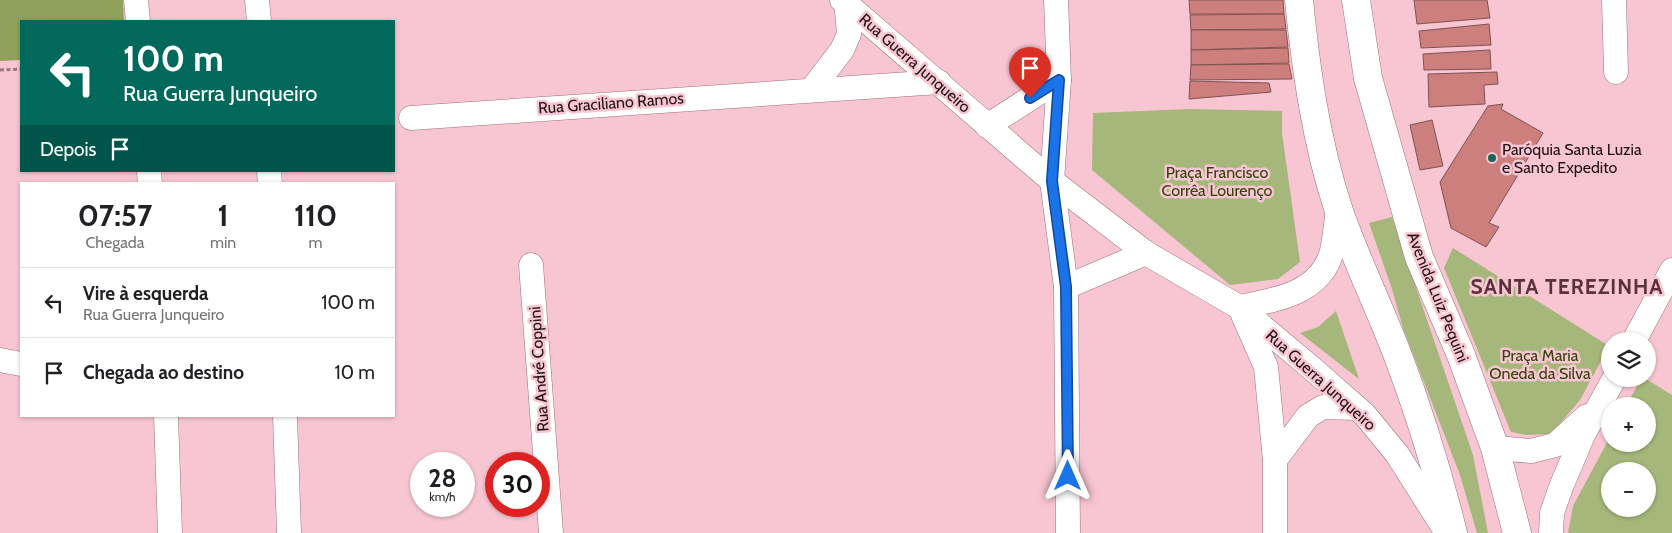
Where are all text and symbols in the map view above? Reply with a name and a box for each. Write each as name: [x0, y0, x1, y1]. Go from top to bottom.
street label: Rua Guerra Junqueiro: [855, 9, 975, 117]
text: 100 m: [123, 37, 224, 80]
icon: left: [40, 40, 105, 105]
pin: [1009, 47, 1051, 98]
icon: arrive: [1016, 54, 1044, 82]
text: Rua Guerra Junqueiro: [123, 80, 317, 107]
street label: Rua Graciliano Ramos: [538, 88, 685, 118]
icon: arrive: [106, 135, 134, 163]
text: Depois: [40, 138, 96, 161]
place label: Paróquia Santa Luzia e Santo Expedito: [1502, 140, 1642, 177]
marker: Paróquia Santa Luzia e Santo Expedito: [1486, 152, 1498, 164]
park label: Praça Francisco Corrêa Lourenço: [1162, 163, 1273, 200]
text: 07:57: [78, 197, 152, 234]
text: 1: [218, 197, 229, 234]
text: 110: [294, 197, 337, 234]
street label: Avenida Luiz Pequini: [1403, 229, 1473, 365]
text: Chegada: [85, 233, 144, 252]
text: min: [210, 233, 236, 252]
text: m: [309, 233, 323, 252]
district label: SANTA TEREZINHA: [1471, 274, 1663, 299]
text: Vire à esquerda: [83, 282, 209, 305]
icon: left: [40, 289, 68, 317]
text: 100 m: [321, 291, 375, 314]
text: Rua Guerra Junqueiro: [83, 305, 224, 324]
street label: Rua André Coppini: [525, 306, 553, 432]
street label: Rua Guerra Junqueiro: [1262, 326, 1380, 434]
map controls: [1601, 332, 1656, 517]
button: layers: [1601, 332, 1656, 387]
park label: Praça Maria Oneda da Silva: [1489, 346, 1591, 383]
icon: arrive: [40, 359, 68, 387]
text: Chegada ao destino: [83, 361, 244, 384]
text: 10 m: [335, 361, 375, 384]
button: +: [1601, 397, 1656, 452]
position arrow: [1041, 449, 1093, 501]
speed limit sign: 30: [485, 452, 550, 517]
button: −: [1601, 462, 1656, 517]
text: 28: [428, 463, 457, 493]
text: km/h: [429, 489, 456, 504]

